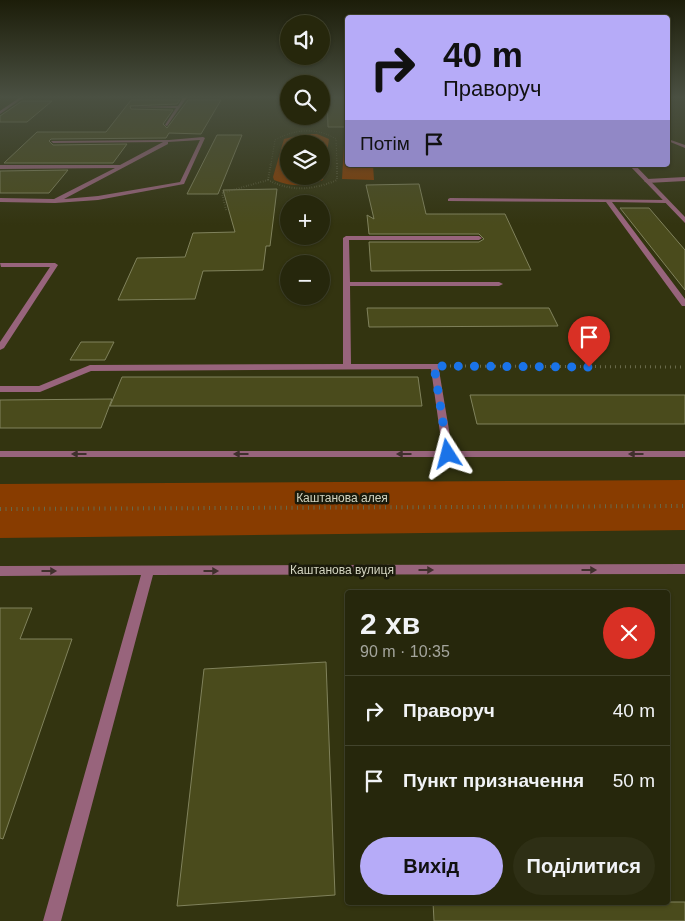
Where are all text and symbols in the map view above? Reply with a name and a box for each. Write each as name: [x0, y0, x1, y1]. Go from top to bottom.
map controls: [280, 15, 330, 305]
button: sound: [280, 15, 330, 65]
icon: right: [360, 35, 425, 100]
text: 40 m: [443, 35, 523, 74]
button: search: [280, 75, 330, 125]
text: Праворуч: [443, 76, 541, 101]
icon: arrive: [420, 130, 448, 158]
text: Потім: [360, 133, 410, 154]
button: layers: [280, 135, 330, 185]
button: +: [280, 195, 330, 245]
button: −: [280, 255, 330, 305]
pin: [568, 316, 610, 367]
icon: arrive: [575, 323, 603, 351]
position arrow: [421, 427, 473, 479]
one-way arrow: [71, 450, 87, 458]
one-way arrow: [233, 450, 249, 458]
one-way arrow: [396, 450, 412, 458]
one-way arrow: [628, 450, 644, 458]
street label: Каштанова алея: [296, 491, 388, 505]
street label: Каштанова вулиця: [290, 563, 394, 577]
one-way arrow: [418, 566, 434, 574]
one-way arrow: [581, 566, 597, 574]
one-way arrow: [41, 567, 57, 575]
one-way arrow: [203, 567, 219, 575]
text: 2 хв: [360, 607, 420, 640]
button: close: [603, 607, 655, 659]
text: 90 m · 10:35: [360, 643, 450, 660]
icon: right: [360, 697, 388, 725]
text: Праворуч: [403, 700, 495, 721]
text: 40 m: [613, 700, 655, 721]
icon: arrive: [360, 767, 388, 795]
text: Пункт призначення: [403, 770, 584, 791]
text: 50 m: [613, 770, 655, 791]
button: Вихід: [360, 837, 503, 895]
button: Поділитися: [513, 837, 655, 895]

